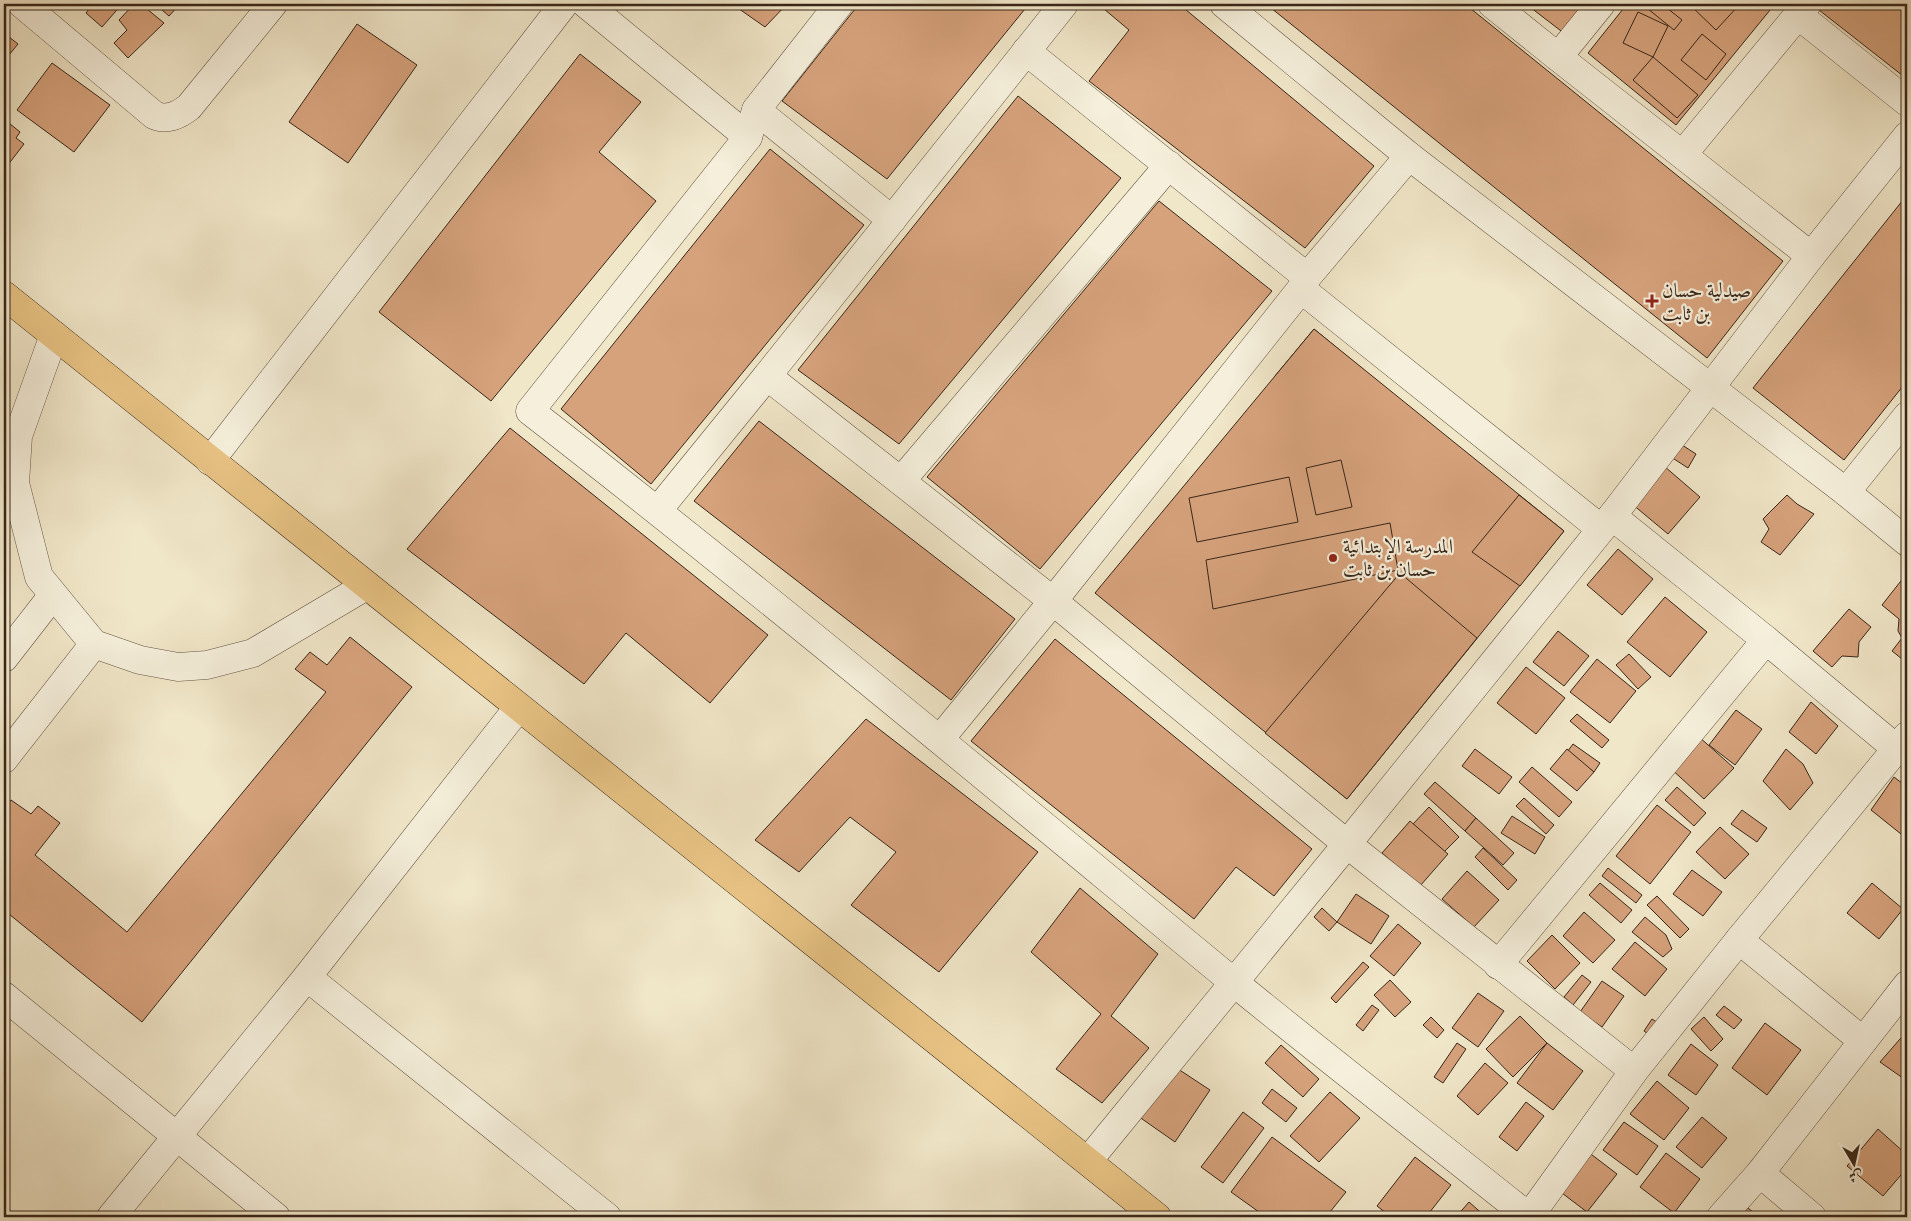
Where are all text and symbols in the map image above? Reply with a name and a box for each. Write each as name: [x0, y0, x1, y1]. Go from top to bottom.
place label: صيدلية حسان بن ثابت: [1662, 275, 1751, 327]
marker: صيدلية حسان بن ثابت: [1646, 295, 1658, 307]
place label: المدرسة الإبتدائية حسان بن ثابت: [1343, 531, 1453, 583]
marker: المدرسة الإبتدائية حسان بن ثابت: [1327, 552, 1339, 564]
north arrow: [1828, 1138, 1878, 1188]
text: ش: [1848, 1166, 1864, 1188]

